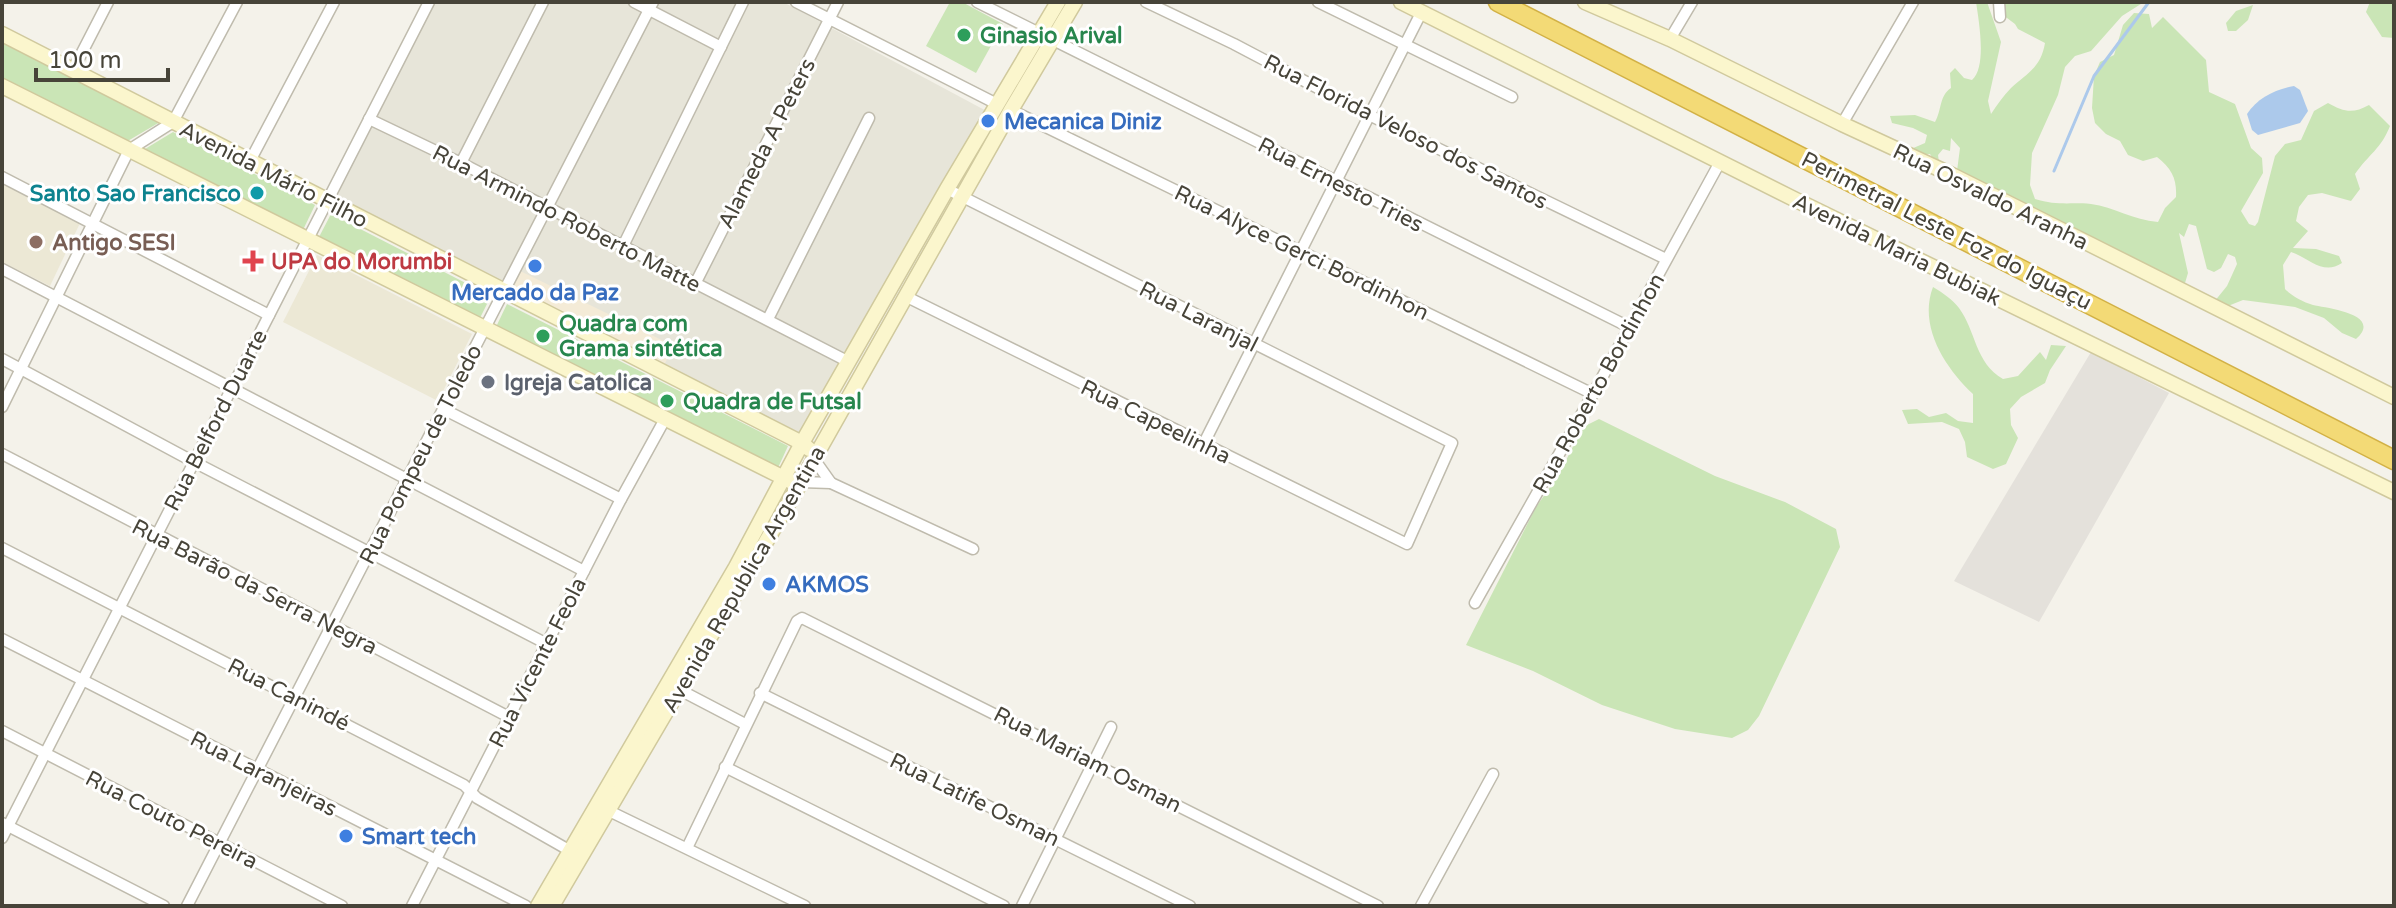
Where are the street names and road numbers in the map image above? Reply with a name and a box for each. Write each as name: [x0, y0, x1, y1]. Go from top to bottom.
street label: Rua Florida Veloso dos Santos: [1259, 49, 1552, 215]
street label: Alameda A Peters: [713, 54, 821, 233]
street label: Avenida Mário Filho: [175, 116, 372, 234]
street label: Rua Ernesto Tries: [1254, 132, 1428, 238]
street label: Rua Osvaldo Aranha: [1889, 138, 2092, 255]
street label: Rua Armindo Roberto Matte: [428, 140, 705, 298]
street label: Perimetral Leste Foz do Iguaçu: [1797, 146, 2096, 316]
street label: Rua Alyce Gerci Bordinhon: [1170, 180, 1433, 326]
street label: Avenida Maria Bubiak: [1788, 188, 2005, 312]
street label: Rua Roberto Bordinhon: [1527, 269, 1670, 498]
street label: Rua Laranjal: [1135, 276, 1262, 358]
street label: Rua Belford Duarte: [159, 325, 273, 516]
street label: Rua Pompeu de Toledo: [354, 340, 488, 569]
street label: Rua Capeelinha: [1076, 374, 1235, 469]
street label: Avenida Republica Argentina: [657, 441, 831, 718]
street label: Rua Barão da Serra Negra: [127, 514, 382, 660]
street label: Rua Vicente Feola: [484, 573, 592, 752]
street label: Rua Canindé: [223, 653, 354, 737]
street label: Rua Mariam Osman: [989, 701, 1186, 819]
street label: Rua Laranjeiras: [186, 726, 341, 822]
street label: Rua Latife Osman: [885, 747, 1064, 852]
street label: Rua Couto Pereira: [81, 765, 262, 875]

